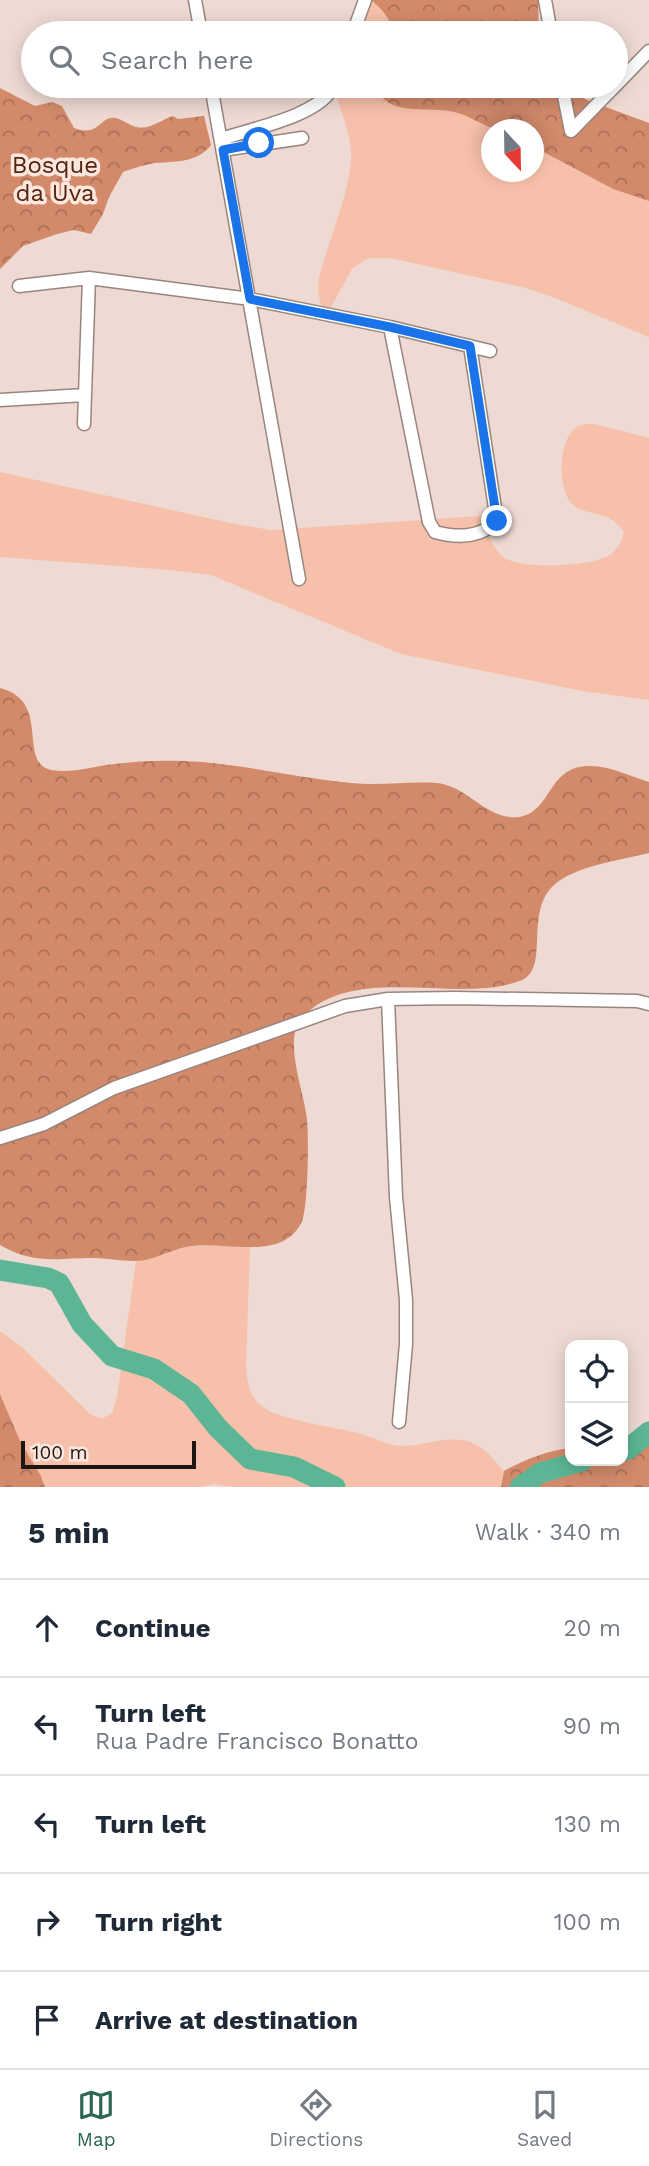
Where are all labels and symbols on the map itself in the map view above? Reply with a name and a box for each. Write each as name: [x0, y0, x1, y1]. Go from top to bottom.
north arrow: [481, 119, 544, 182]
route start: [243, 127, 274, 158]
park label: Bosque da Uva: [12, 151, 98, 207]
route end: [481, 505, 512, 536]
scale bar: [21, 1438, 196, 1470]

